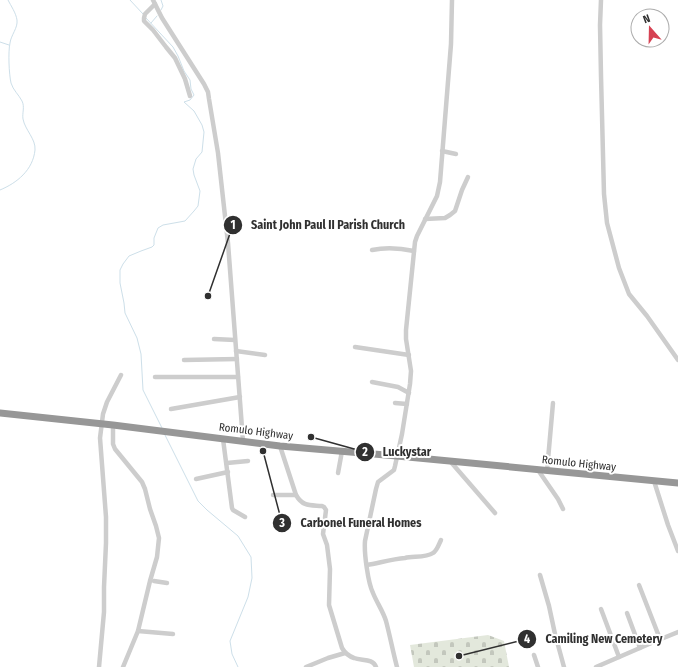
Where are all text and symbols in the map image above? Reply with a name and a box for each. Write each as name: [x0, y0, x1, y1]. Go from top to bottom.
north arrow: [630, 8, 670, 48]
text: N: [641, 12, 652, 26]
callout: Saint John Paul II Parish Church: [223, 213, 413, 237]
text: 1: [230, 218, 236, 232]
text: Saint John Paul II Parish Church: [251, 218, 405, 232]
street label: Romulo Highway: [218, 420, 294, 443]
callout: Luckystar: [355, 440, 439, 464]
text: 2: [361, 445, 368, 459]
text: Luckystar: [383, 445, 432, 459]
street label: Romulo Highway: [541, 453, 617, 474]
callout: Carbonel Funeral Homes: [272, 511, 429, 535]
text: 3: [278, 516, 285, 530]
text: Carbonel Funeral Homes: [301, 516, 422, 530]
callout: Camiling New Cemetery: [517, 627, 670, 651]
text: 4: [524, 632, 530, 646]
text: Camiling New Cemetery: [545, 632, 663, 646]

